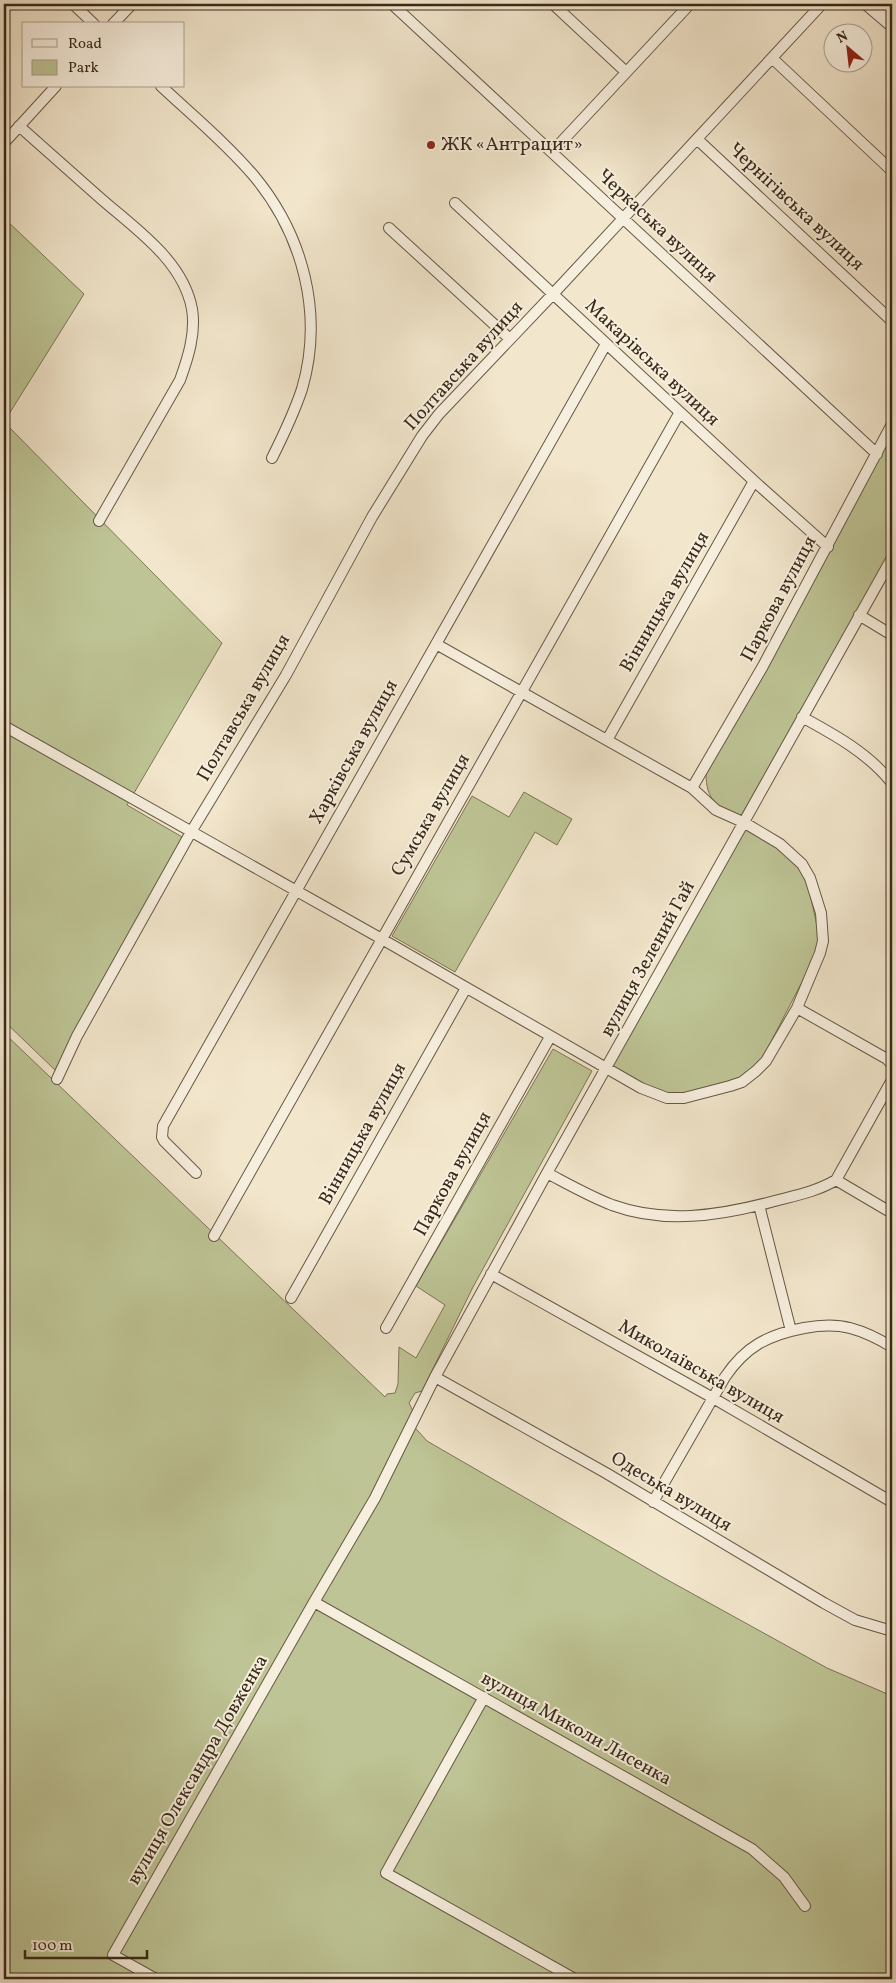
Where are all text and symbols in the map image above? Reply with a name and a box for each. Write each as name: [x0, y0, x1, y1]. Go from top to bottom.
legend: [22, 22, 185, 88]
north arrow: [824, 22, 874, 72]
text: N: [834, 27, 852, 49]
text: Road: [68, 34, 102, 55]
text: Park: [68, 58, 99, 79]
place label: ЖК «Антрацит»: [441, 132, 583, 158]
street label: Чернігівська вулиця: [722, 137, 870, 277]
marker: ЖК «Антрацит»: [425, 139, 437, 151]
street label: Черкаська вулиця: [591, 163, 723, 289]
street label: Макарівська вулиця: [579, 294, 725, 432]
street label: Полтавська вулиця: [399, 295, 529, 437]
street label: Вінницька вулиця: [614, 527, 716, 677]
street label: Паркова вулиця: [735, 531, 823, 666]
street label: Полтавська вулиця: [191, 629, 297, 787]
street label: Харківська вулиця: [304, 675, 404, 829]
street label: Сумська вулиця: [385, 749, 477, 881]
street label: вулиця Зелений Гай: [594, 876, 702, 1042]
street label: Вінницька вулиця: [313, 1058, 413, 1210]
street label: Паркова вулиця: [408, 1107, 498, 1241]
street label: Миколаївська вулиця: [613, 1314, 789, 1430]
street label: Одеська вулиця: [606, 1446, 736, 1538]
street label: вулиця Олександра Довженка: [121, 1650, 275, 1890]
street label: вулиця Миколи Лисенка: [476, 1666, 676, 1792]
scale bar: [25, 1928, 148, 1960]
text: 100 m: [32, 1936, 72, 1957]

